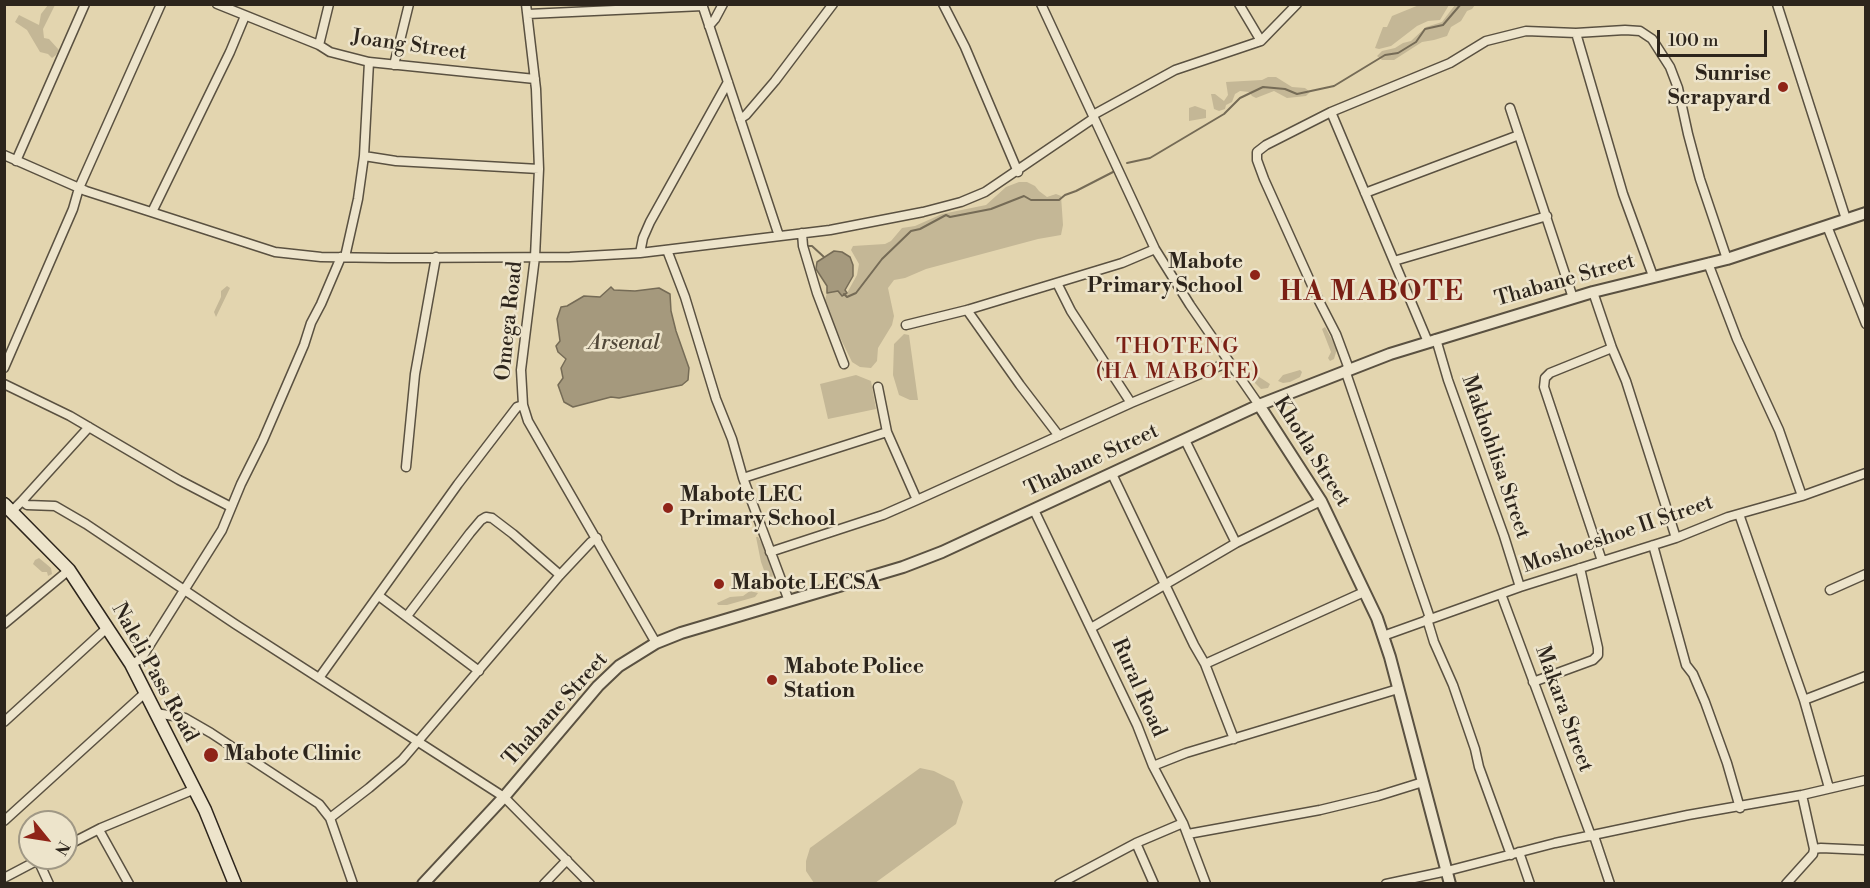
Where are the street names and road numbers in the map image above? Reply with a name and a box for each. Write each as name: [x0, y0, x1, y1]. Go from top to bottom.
street label: Joang Street: [350, 25, 468, 67]
street label: Thabane Street: [1492, 249, 1638, 313]
street label: Omega Road: [491, 260, 529, 382]
street label: Makhohlisa Street: [1455, 372, 1535, 542]
street label: Khotla Street: [1267, 392, 1355, 512]
street label: Thabane Street: [1021, 419, 1163, 503]
street label: Moshoeshoe II Street: [1519, 490, 1717, 580]
street label: Naleli Pass Road: [105, 599, 203, 747]
street label: Rural Road: [1105, 635, 1171, 741]
street label: Makara Street: [1529, 642, 1597, 776]
street label: Thabane Street: [498, 648, 614, 772]

